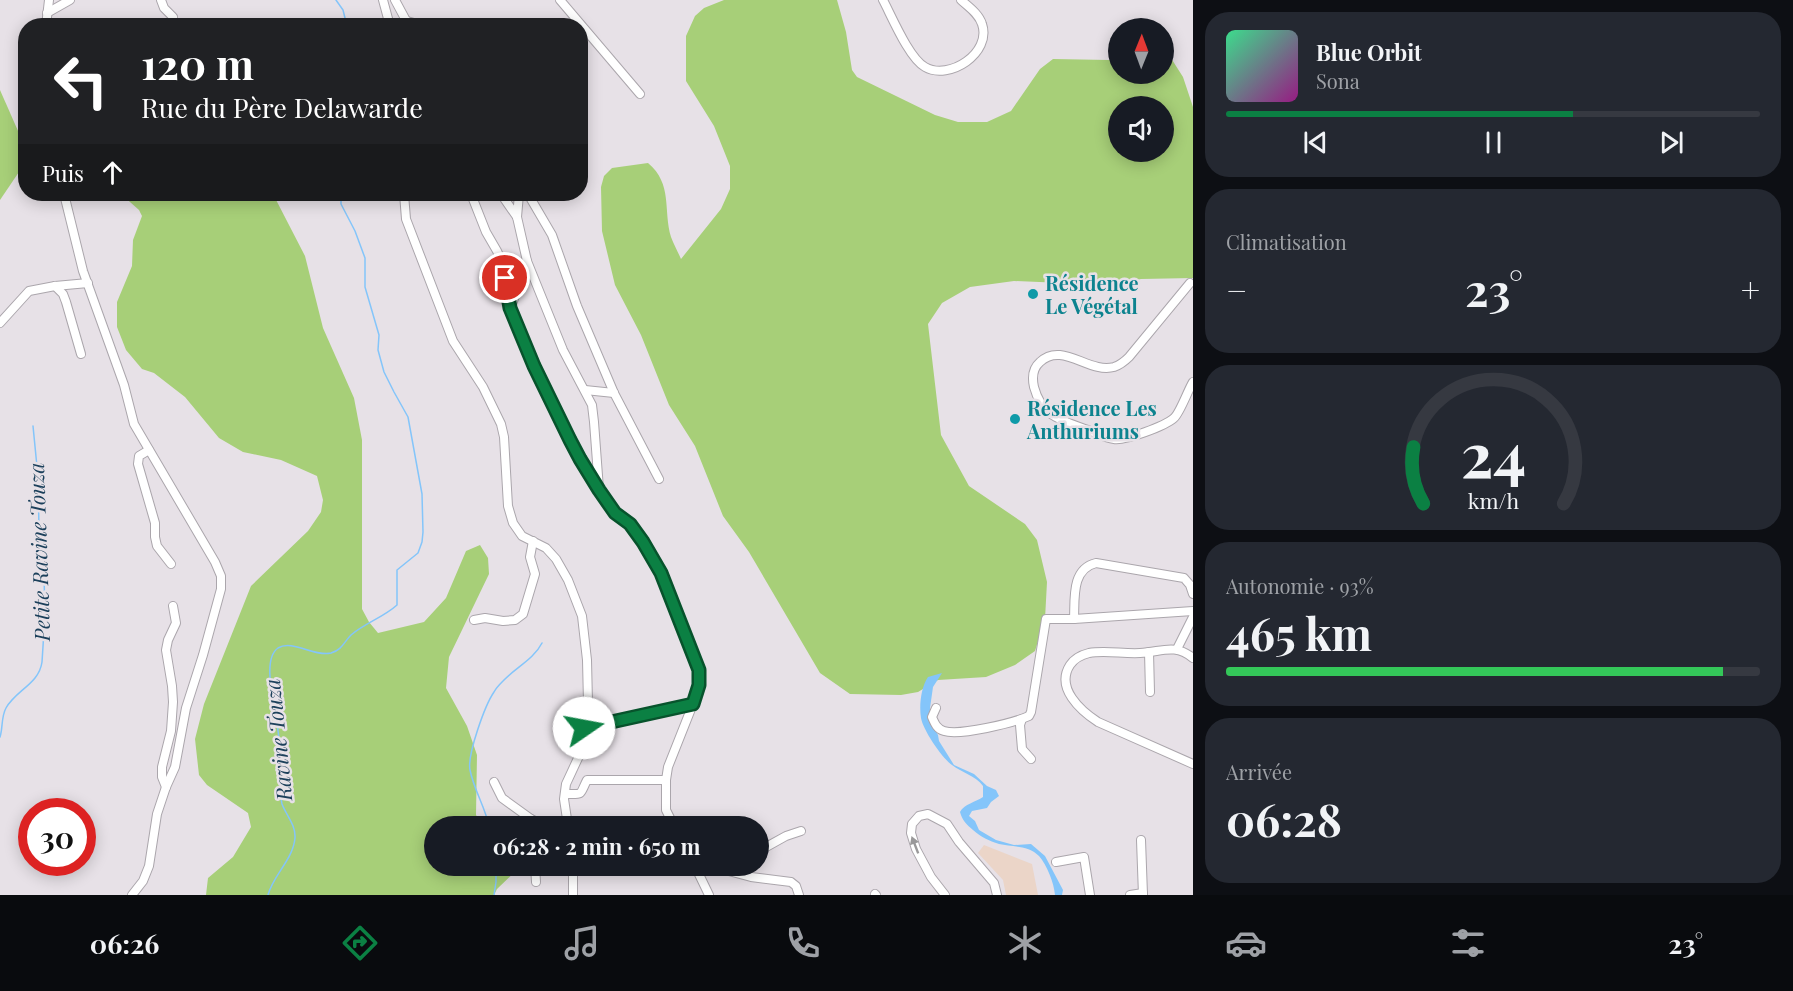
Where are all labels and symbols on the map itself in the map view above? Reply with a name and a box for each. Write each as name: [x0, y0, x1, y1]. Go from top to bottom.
north arrow: [1108, 18, 1174, 84]
pin: [479, 252, 530, 303]
place label: Résidence Le Végétal: [1045, 269, 1139, 319]
marker: Résidence Le Végétal: [1026, 287, 1040, 301]
place label: Résidence Les Anthuriums: [1026, 394, 1157, 444]
marker: Résidence Les Anthuriums: [1008, 412, 1022, 426]
water label: Petite Ravine Touza: [21, 462, 55, 643]
water label: Ravine Touza: [257, 677, 297, 804]
position arrow: [552, 696, 616, 760]
speed limit sign: 30: [18, 798, 96, 876]
one-way arrow: [910, 836, 919, 854]

